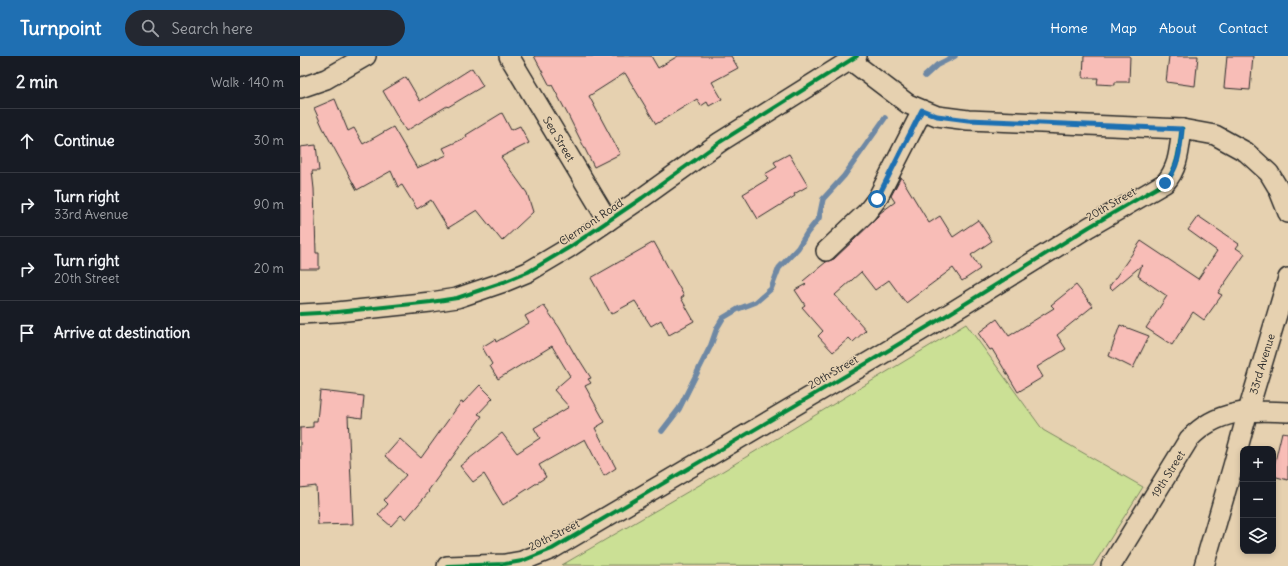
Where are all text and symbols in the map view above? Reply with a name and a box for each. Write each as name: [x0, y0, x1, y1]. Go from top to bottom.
search box: [125, 10, 405, 46]
text: Turnpoint: [20, 16, 101, 40]
icon: search: [139, 17, 161, 39]
text: Search here: [171, 19, 253, 38]
text: Home: [1050, 19, 1088, 37]
text: Map: [1110, 19, 1137, 37]
text: About: [1159, 19, 1197, 37]
text: Contact: [1219, 19, 1268, 37]
text: 2 min: [16, 71, 58, 93]
text: Walk · 140 m: [211, 74, 284, 91]
street label: Sea Street: [540, 114, 578, 164]
icon: ahead: [16, 130, 38, 152]
text: Continue: [54, 131, 115, 150]
text: 30 m: [254, 132, 284, 149]
route end: [1156, 174, 1174, 192]
street label: 20th Street: [1084, 184, 1139, 224]
text: Turn right: [54, 187, 119, 206]
route start: [868, 190, 886, 208]
icon: right: [16, 194, 38, 216]
street label: Clermont Road: [556, 195, 626, 249]
text: 90 m: [253, 196, 284, 213]
text: 33rd Avenue: [54, 206, 128, 223]
text: Turn right: [54, 251, 119, 270]
icon: right: [16, 258, 38, 280]
text: 20 m: [254, 260, 284, 277]
text: 20th Street: [54, 270, 119, 287]
icon: arrive: [16, 322, 38, 344]
text: Arrive at destination: [54, 323, 190, 342]
street label: 33rd Avenue: [1246, 332, 1278, 396]
street label: 20th Street: [806, 352, 861, 392]
map controls: [1240, 446, 1276, 554]
button: +: [1240, 446, 1276, 482]
street label: 19th Street: [1148, 448, 1188, 500]
button: −: [1240, 482, 1276, 518]
street label: 20th Street: [526, 516, 582, 554]
button: layers: [1240, 518, 1276, 554]

